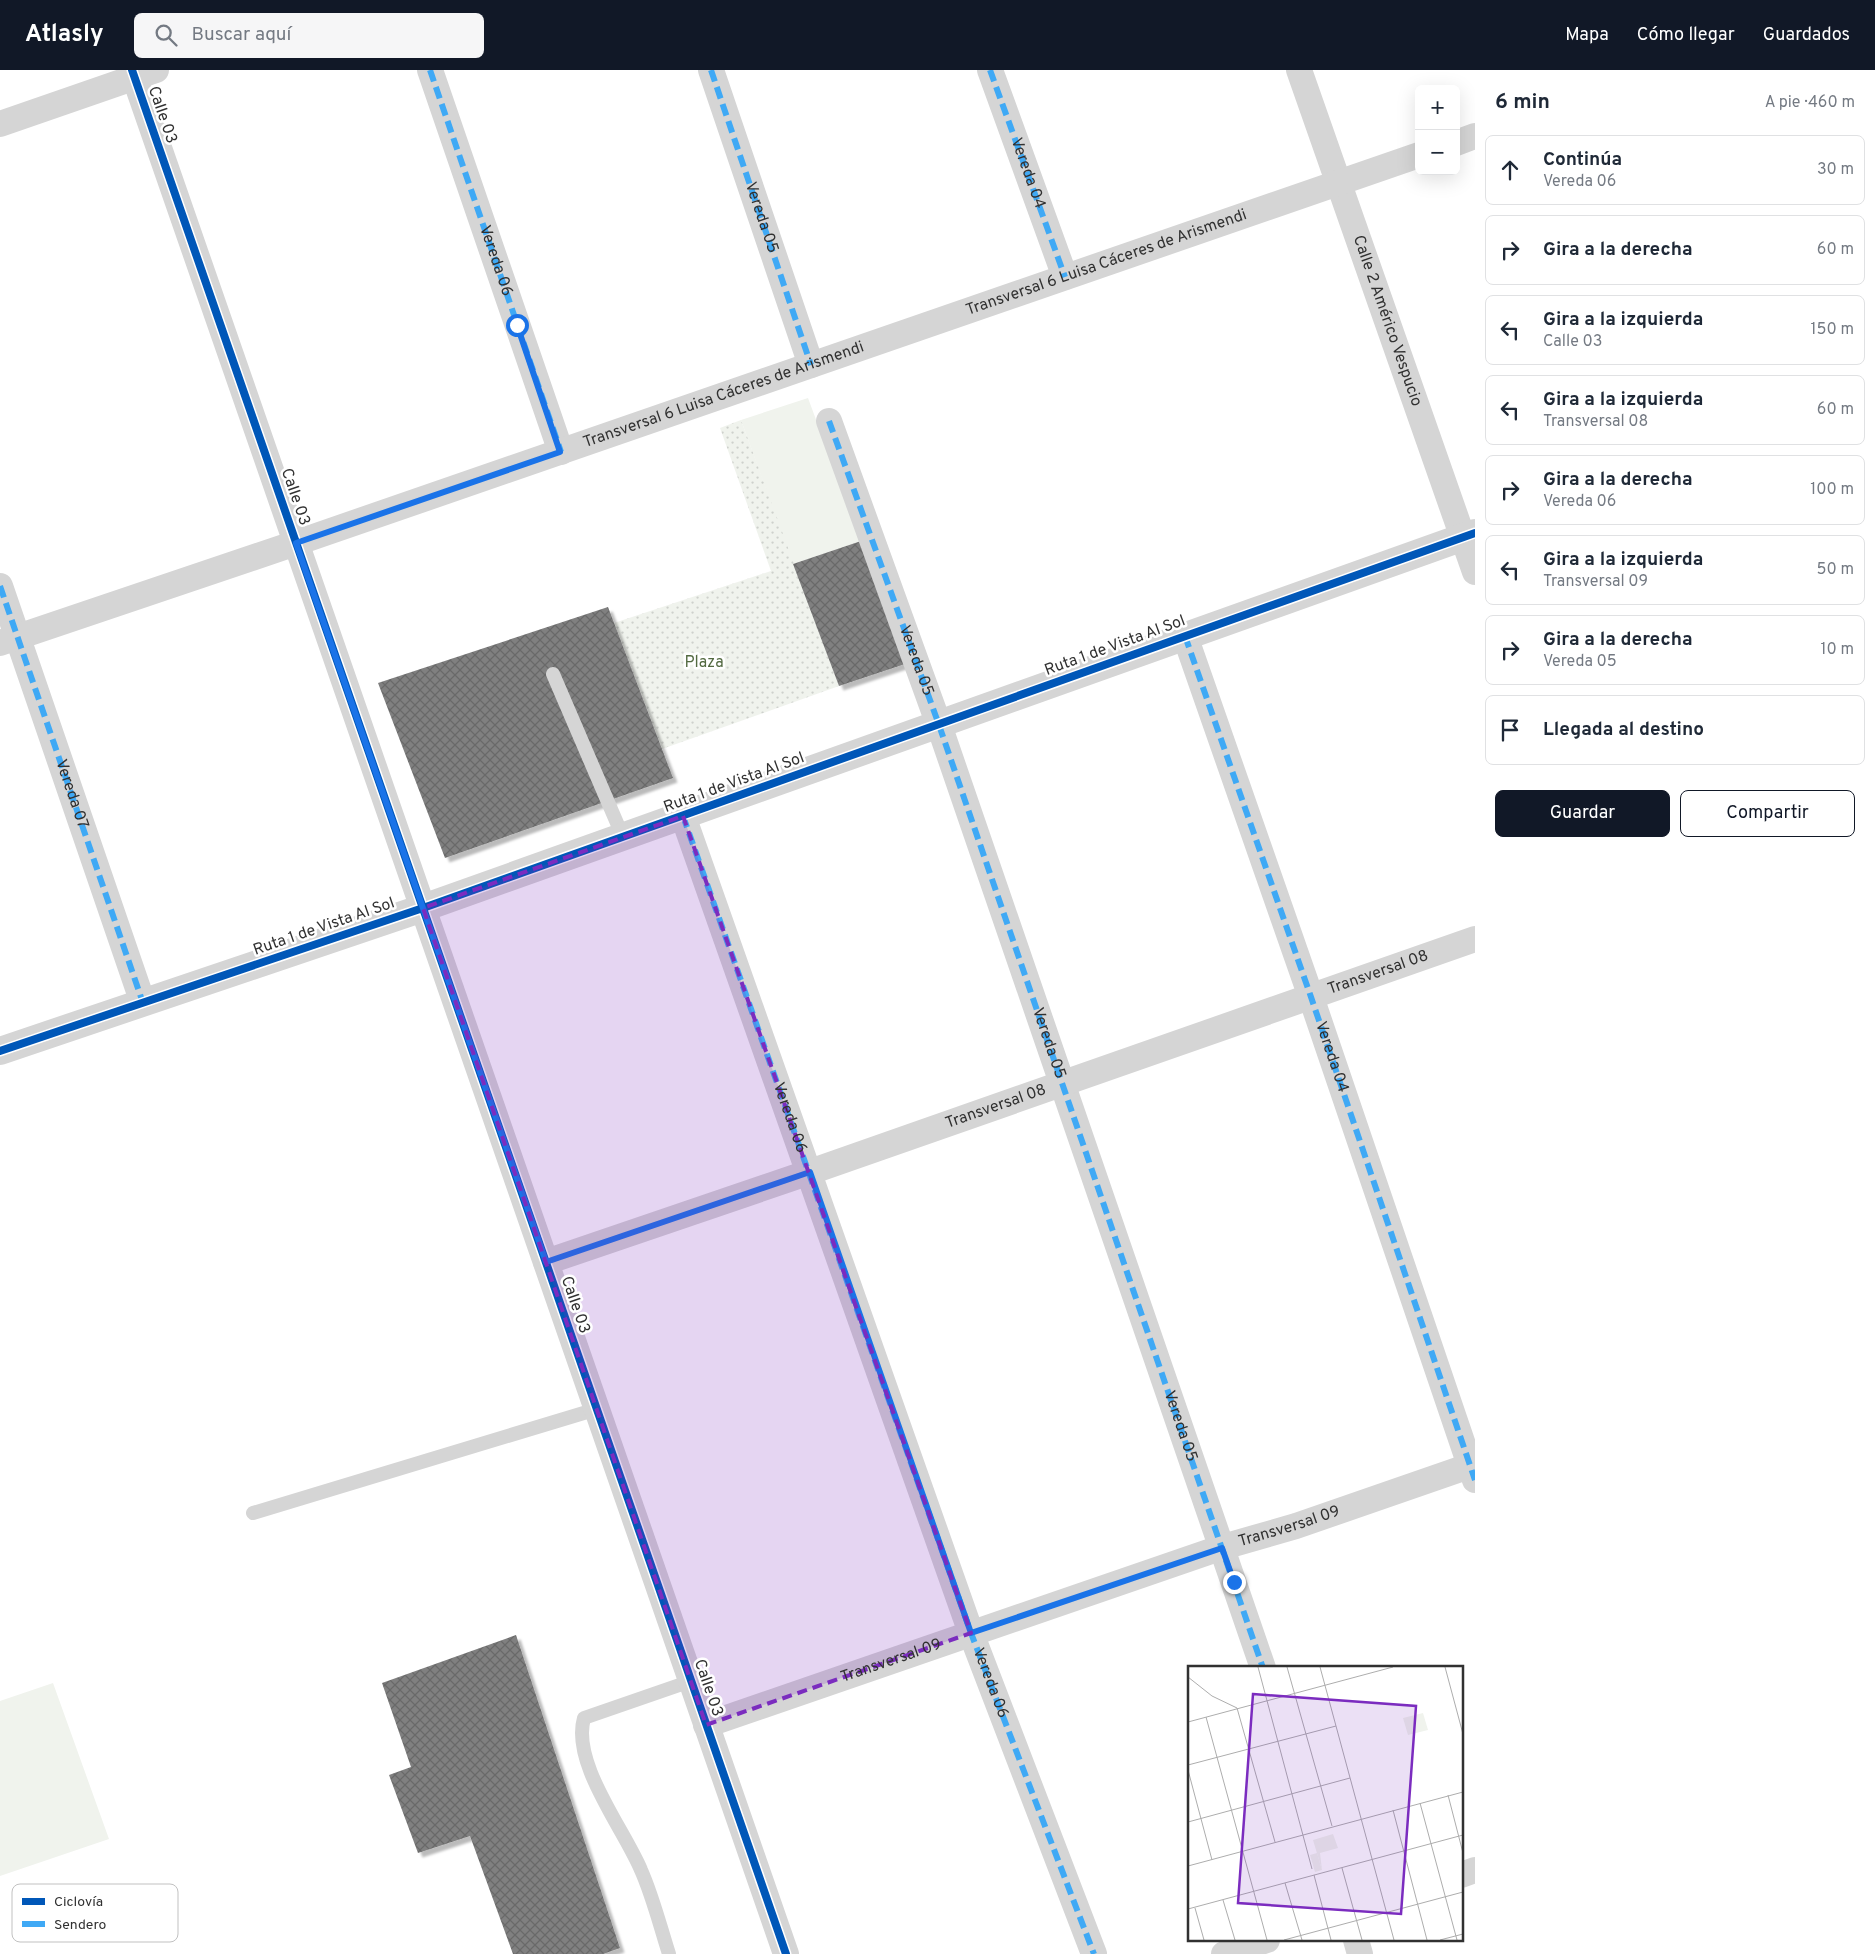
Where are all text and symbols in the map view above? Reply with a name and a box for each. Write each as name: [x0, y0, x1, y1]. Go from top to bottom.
search box: [134, 13, 484, 58]
text: Atlasly: [25, 20, 104, 50]
icon: search: [152, 21, 180, 49]
text: Buscar aquí: [192, 23, 291, 47]
text: Mapa: [1565, 24, 1609, 47]
text: Cómo llegar: [1637, 24, 1735, 47]
text: Guardados: [1763, 24, 1850, 47]
street label: Calle 03: [143, 84, 181, 146]
map controls: [1415, 85, 1460, 175]
button: +: [1415, 85, 1460, 130]
text: 6 min: [1495, 89, 1550, 116]
text: A pie · 460 m: [1765, 93, 1855, 113]
button: −: [1415, 130, 1460, 175]
street label: Vereda 04: [1005, 135, 1049, 212]
text: Continúa: [1543, 148, 1622, 172]
icon: ahead: [1496, 156, 1524, 184]
text: 30 m: [1817, 160, 1854, 180]
text: Vereda 06: [1543, 172, 1616, 192]
street label: Vereda 05: [740, 180, 782, 256]
street label: Transversal 6 Luisa Cáceres de Arismendi: [963, 205, 1250, 321]
street label: Vereda 06: [474, 223, 517, 299]
street label: Calle 2 Américo Vespucio: [1348, 233, 1426, 409]
icon: right: [1496, 236, 1524, 264]
text: Gira a la derecha: [1543, 238, 1693, 262]
text: 60 m: [1817, 240, 1854, 260]
text: Gira a la izquierda: [1543, 308, 1703, 332]
route start: [506, 314, 529, 337]
icon: left: [1496, 316, 1524, 344]
text: 150 m: [1811, 320, 1854, 340]
text: Calle 03: [1543, 332, 1602, 352]
street label: Transversal 6 Luisa Cáceres de Arismendi: [581, 337, 867, 453]
text: Gira a la izquierda: [1543, 388, 1703, 412]
icon: left: [1496, 396, 1524, 424]
text: 60 m: [1817, 400, 1854, 420]
text: Transversal 08: [1543, 412, 1648, 432]
street label: Calle 03: [276, 466, 314, 528]
text: Gira a la derecha: [1543, 468, 1693, 492]
icon: right: [1496, 476, 1524, 504]
text: 100 m: [1810, 480, 1854, 500]
text: Vereda 06: [1543, 492, 1616, 512]
text: Gira a la izquierda: [1543, 548, 1703, 572]
icon: left: [1496, 556, 1524, 584]
text: 50 m: [1817, 560, 1854, 580]
text: Transversal 09: [1543, 572, 1648, 592]
street label: Ruta 1 de Vista Al Sol: [1042, 611, 1188, 681]
street label: Vereda 05: [894, 623, 938, 699]
text: Gira a la derecha: [1543, 628, 1693, 652]
icon: right: [1496, 636, 1524, 664]
text: 10 m: [1820, 640, 1854, 660]
text: Vereda 05: [1543, 652, 1617, 672]
park label: Plaza: [684, 653, 724, 673]
icon: arrive: [1496, 716, 1524, 744]
text: Llegada al destino: [1543, 718, 1704, 742]
street label: Ruta 1 de Vista Al Sol: [661, 748, 807, 818]
street label: Vereda 07: [50, 757, 92, 831]
button: Guardar: [1495, 790, 1670, 837]
button: Compartir: [1680, 790, 1855, 837]
street label: Ruta 1 de Vista Al Sol: [251, 893, 397, 961]
street label: Transversal 08: [1325, 946, 1431, 1000]
street label: Vereda 05: [1027, 1005, 1070, 1082]
street label: Vereda 04: [1310, 1019, 1353, 1095]
street label: Vereda 06: [768, 1080, 811, 1156]
street label: Transversal 08: [943, 1080, 1049, 1134]
street label: Calle 03: [556, 1274, 594, 1336]
street label: Vereda 05: [1159, 1388, 1201, 1465]
street label: Transversal 09: [1236, 1502, 1343, 1552]
route end: [1223, 1571, 1246, 1594]
street label: Transversal 09: [838, 1635, 944, 1688]
street label: Vereda 06: [968, 1645, 1013, 1721]
street label: Calle 03: [689, 1657, 727, 1719]
inset map: [1188, 1666, 1462, 1942]
legend: [12, 1884, 178, 1942]
text: Ciclovía: [54, 1894, 103, 1911]
text: Sendero: [54, 1917, 107, 1934]

